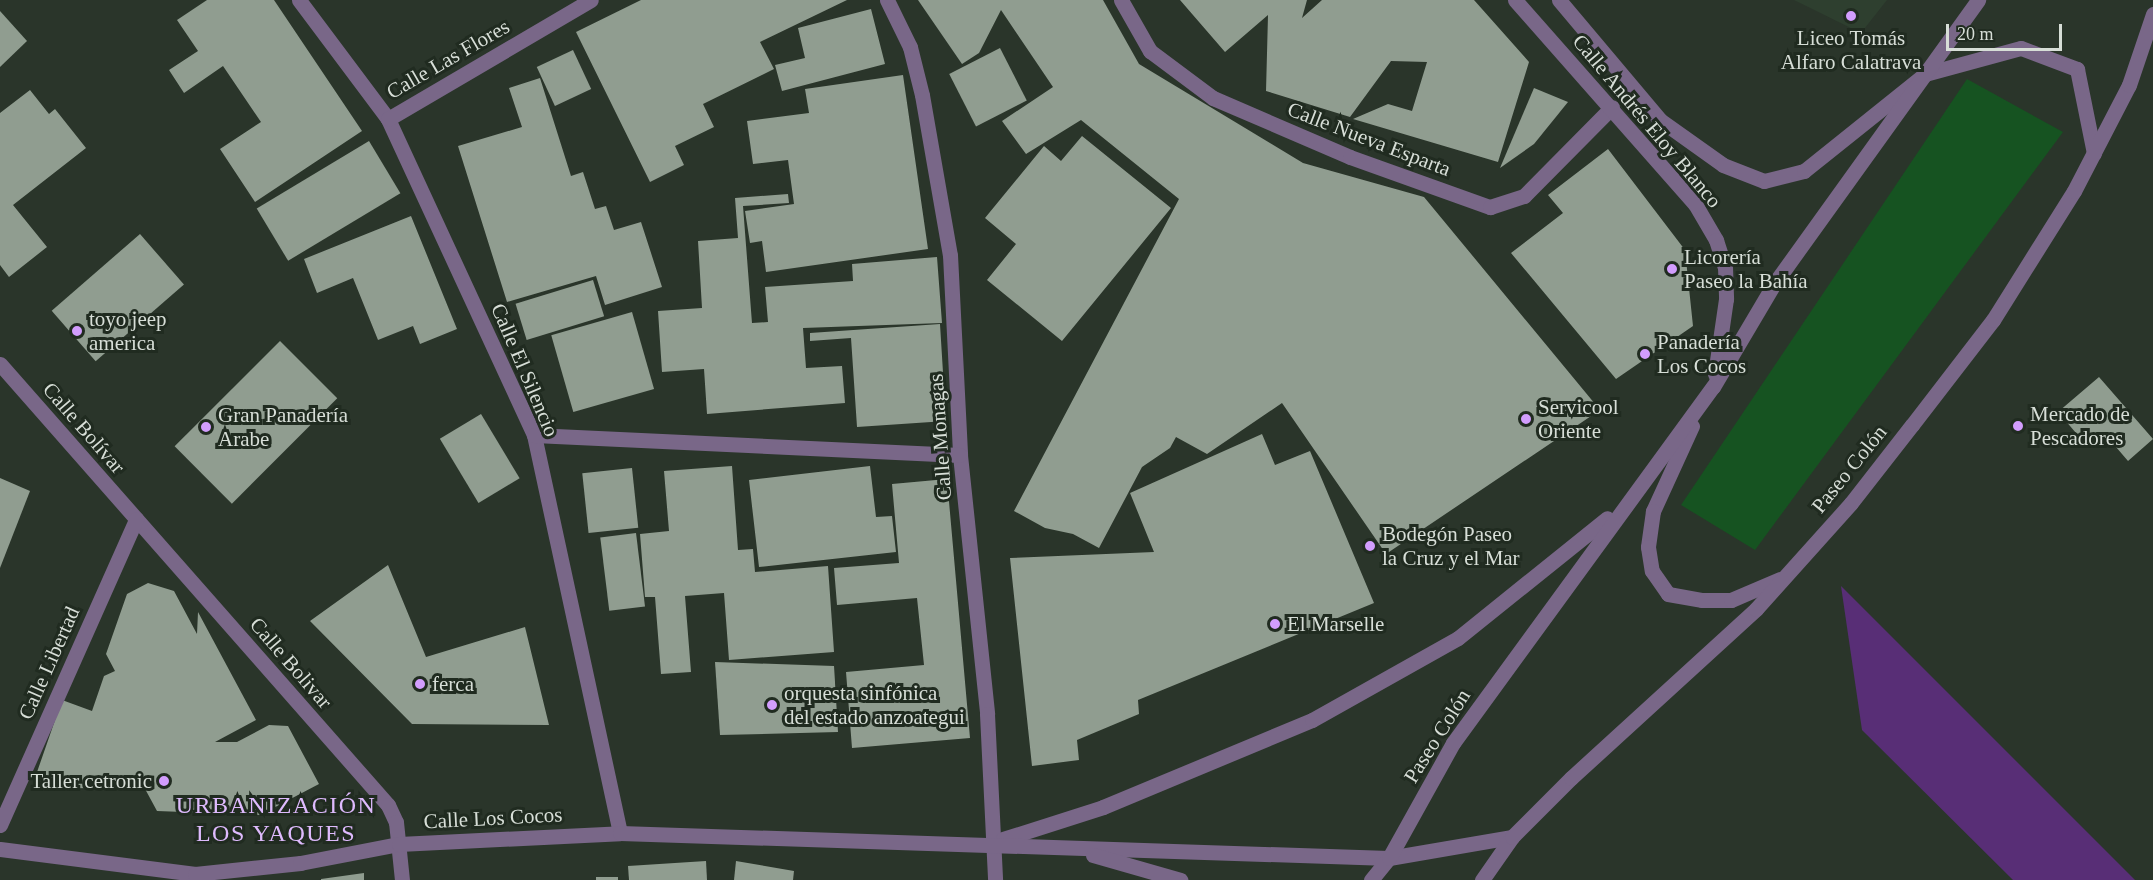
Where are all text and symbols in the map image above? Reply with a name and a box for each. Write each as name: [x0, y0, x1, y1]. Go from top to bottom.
marker: Liceo Tomás Alfaro Calatrava: [1844, 9, 1858, 23]
scale bar: [1949, 12, 2064, 50]
street label: Calle Las Flores: [382, 14, 514, 104]
text: 20 m: [1957, 24, 1994, 44]
place label: Liceo Tomás Alfaro Calatrava: [1781, 25, 1921, 75]
street label: Calle Andrés Eloy Blanco: [1567, 29, 1727, 213]
street label: Calle Nueva Esparta: [1284, 96, 1454, 182]
place label: Licorería Paseo la Bahía: [1684, 244, 1808, 294]
marker: Licorería Paseo la Bahía: [1665, 262, 1679, 276]
street label: Calle El Silencio: [486, 300, 564, 440]
place label: toyo jeep america: [89, 306, 167, 356]
marker: toyo jeep america: [70, 324, 84, 338]
place label: Panadería Los Cocos: [1657, 329, 1746, 379]
marker: Panadería Los Cocos: [1638, 347, 1652, 361]
street label: Calle Monagas: [923, 373, 957, 501]
street label: Calle Bolívar: [38, 377, 130, 479]
place label: Servicool Oriente: [1538, 394, 1618, 444]
place label: Mercado de Pescadores: [2030, 401, 2130, 451]
place label: Gran Panadería Arabe: [218, 402, 348, 452]
marker: Servicool Oriente: [1519, 412, 1533, 426]
marker: Mercado de Pescadores: [2011, 419, 2025, 433]
marker: Gran Panadería Arabe: [199, 420, 213, 434]
street label: Paseo Colón: [1806, 420, 1892, 518]
place label: Bodegón Paseo la Cruz y el Mar: [1382, 521, 1520, 571]
marker: Bodegón Paseo la Cruz y el Mar: [1363, 539, 1377, 553]
street label: Calle Libertad: [13, 603, 85, 723]
place label: El Marselle: [1287, 611, 1384, 637]
street label: Calle Bolivar: [245, 612, 337, 714]
marker: El Marselle: [1268, 617, 1282, 631]
place label: ferca: [432, 671, 474, 697]
marker: ferca: [413, 677, 427, 691]
place label: orquesta sinfónica del estado anzoategui: [784, 680, 965, 730]
street label: Paseo Colón: [1398, 685, 1476, 787]
marker: orquesta sinfónica del estado anzoategui: [765, 698, 779, 712]
place label: Taller cetronic: [30, 768, 152, 794]
marker: Taller cetronic: [157, 774, 171, 788]
district label: URBANIZACIÓN LOS YAQUES: [176, 792, 376, 848]
street label: Calle Los Cocos: [423, 802, 563, 834]

